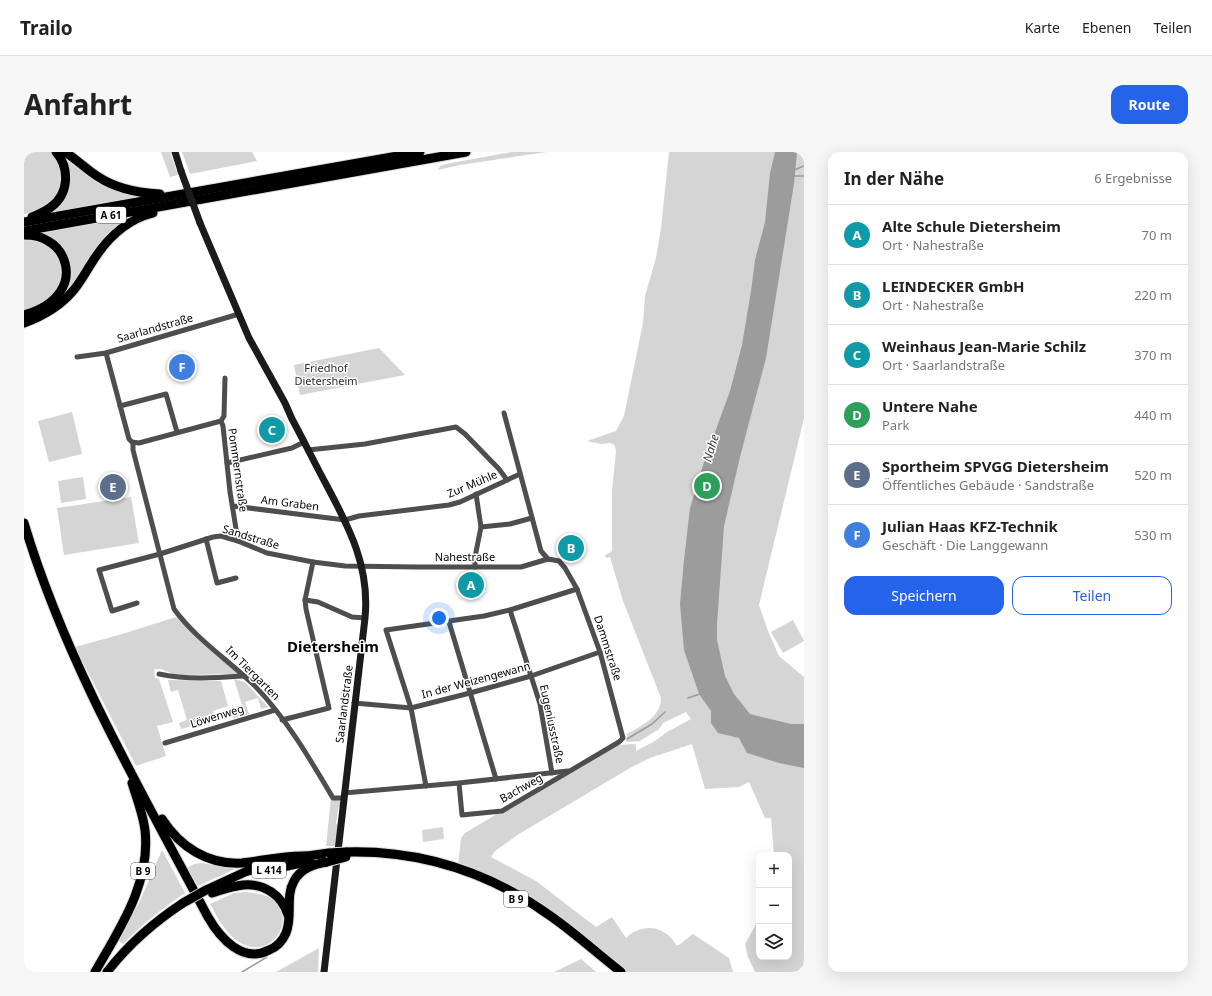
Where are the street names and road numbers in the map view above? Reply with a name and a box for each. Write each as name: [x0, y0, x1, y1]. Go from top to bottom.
road number: A 61: [96, 207, 126, 223]
street label: Saarlandstraße: [115, 310, 195, 346]
street label: Pommernstraße: [225, 427, 252, 513]
street label: Zur Mühle: [444, 466, 499, 501]
street label: Am Graben: [260, 491, 320, 514]
street label: Sandstraße: [221, 521, 281, 552]
street label: Nahestraße: [435, 549, 495, 564]
street label: Dammstraße: [591, 613, 626, 682]
street label: Im Tiergarten: [223, 642, 284, 703]
street label: In der Weizengewann: [420, 658, 532, 701]
street label: Saarlandstraße: [331, 664, 356, 744]
street label: Eugeniusstraße: [537, 683, 568, 765]
street label: Löwenweg: [188, 700, 246, 731]
street label: Bachweg: [497, 770, 545, 806]
road number: L 414: [252, 862, 286, 878]
road number: B 9: [131, 863, 155, 879]
road number: B 9: [504, 891, 528, 907]

